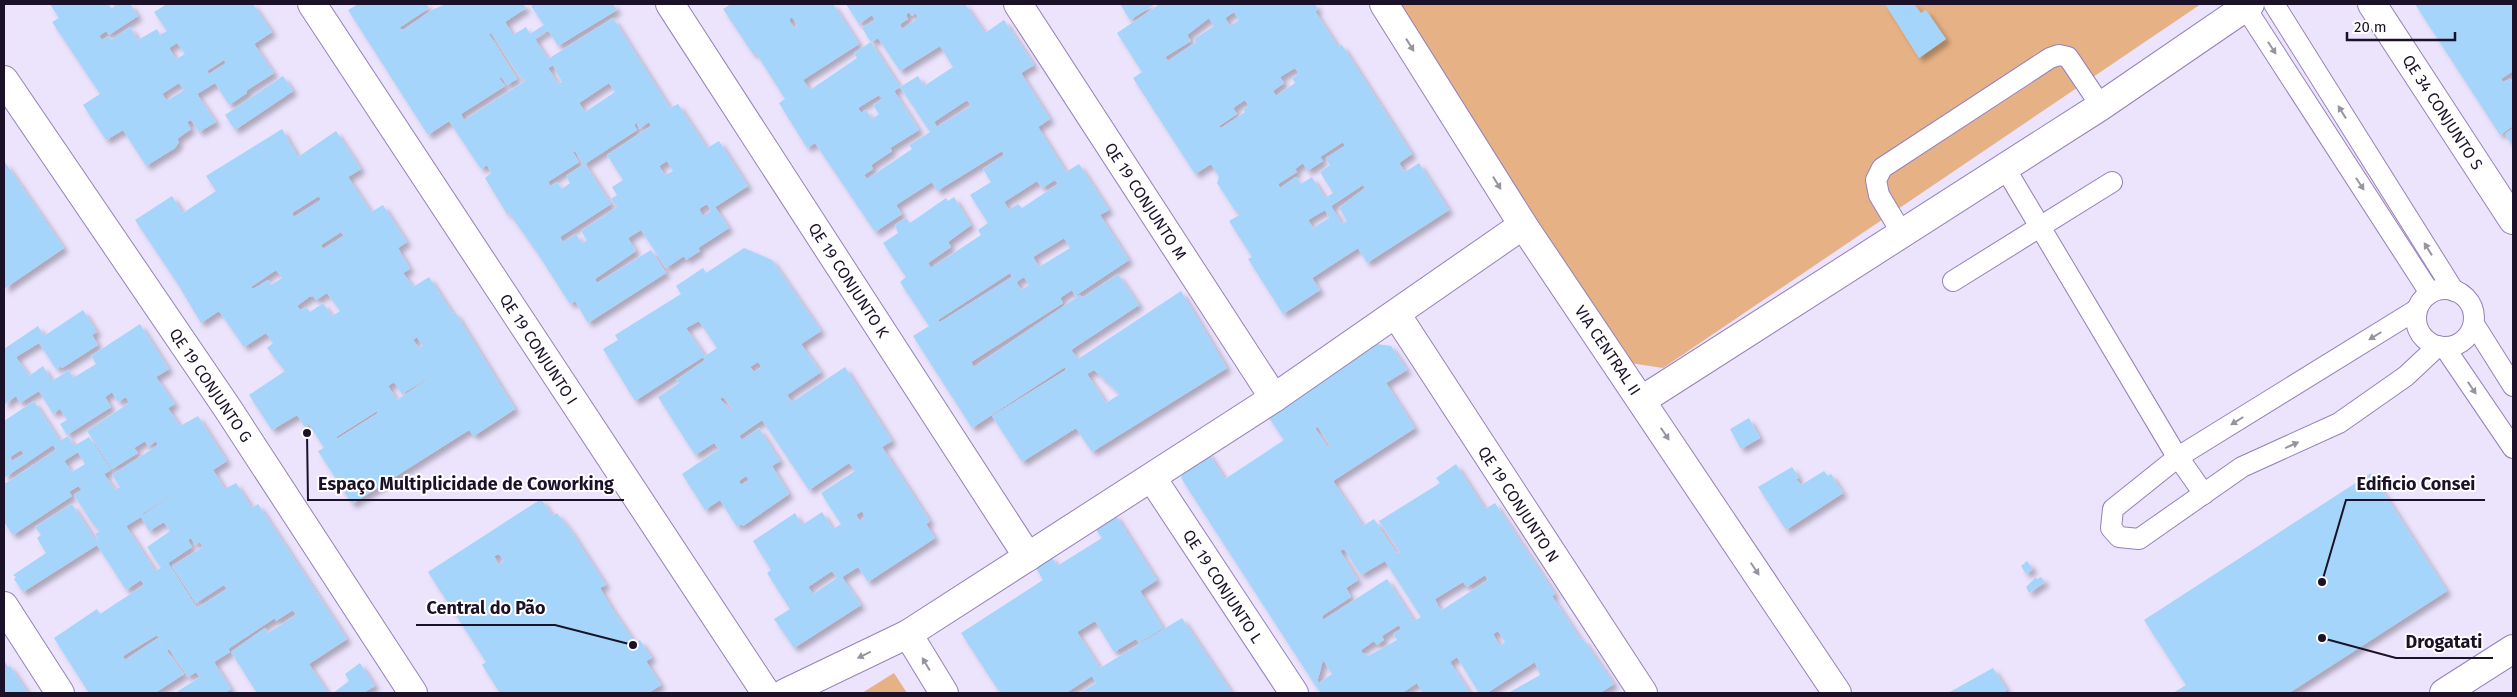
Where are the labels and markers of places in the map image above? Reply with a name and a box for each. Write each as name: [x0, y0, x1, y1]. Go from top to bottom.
callout: Espaço Multiplicidade de Coworking: [308, 467, 624, 500]
callout: Edificio Consei: [2346, 467, 2485, 500]
callout: Central do Pão: [416, 592, 555, 625]
callout: Drogatati: [2396, 625, 2493, 658]

